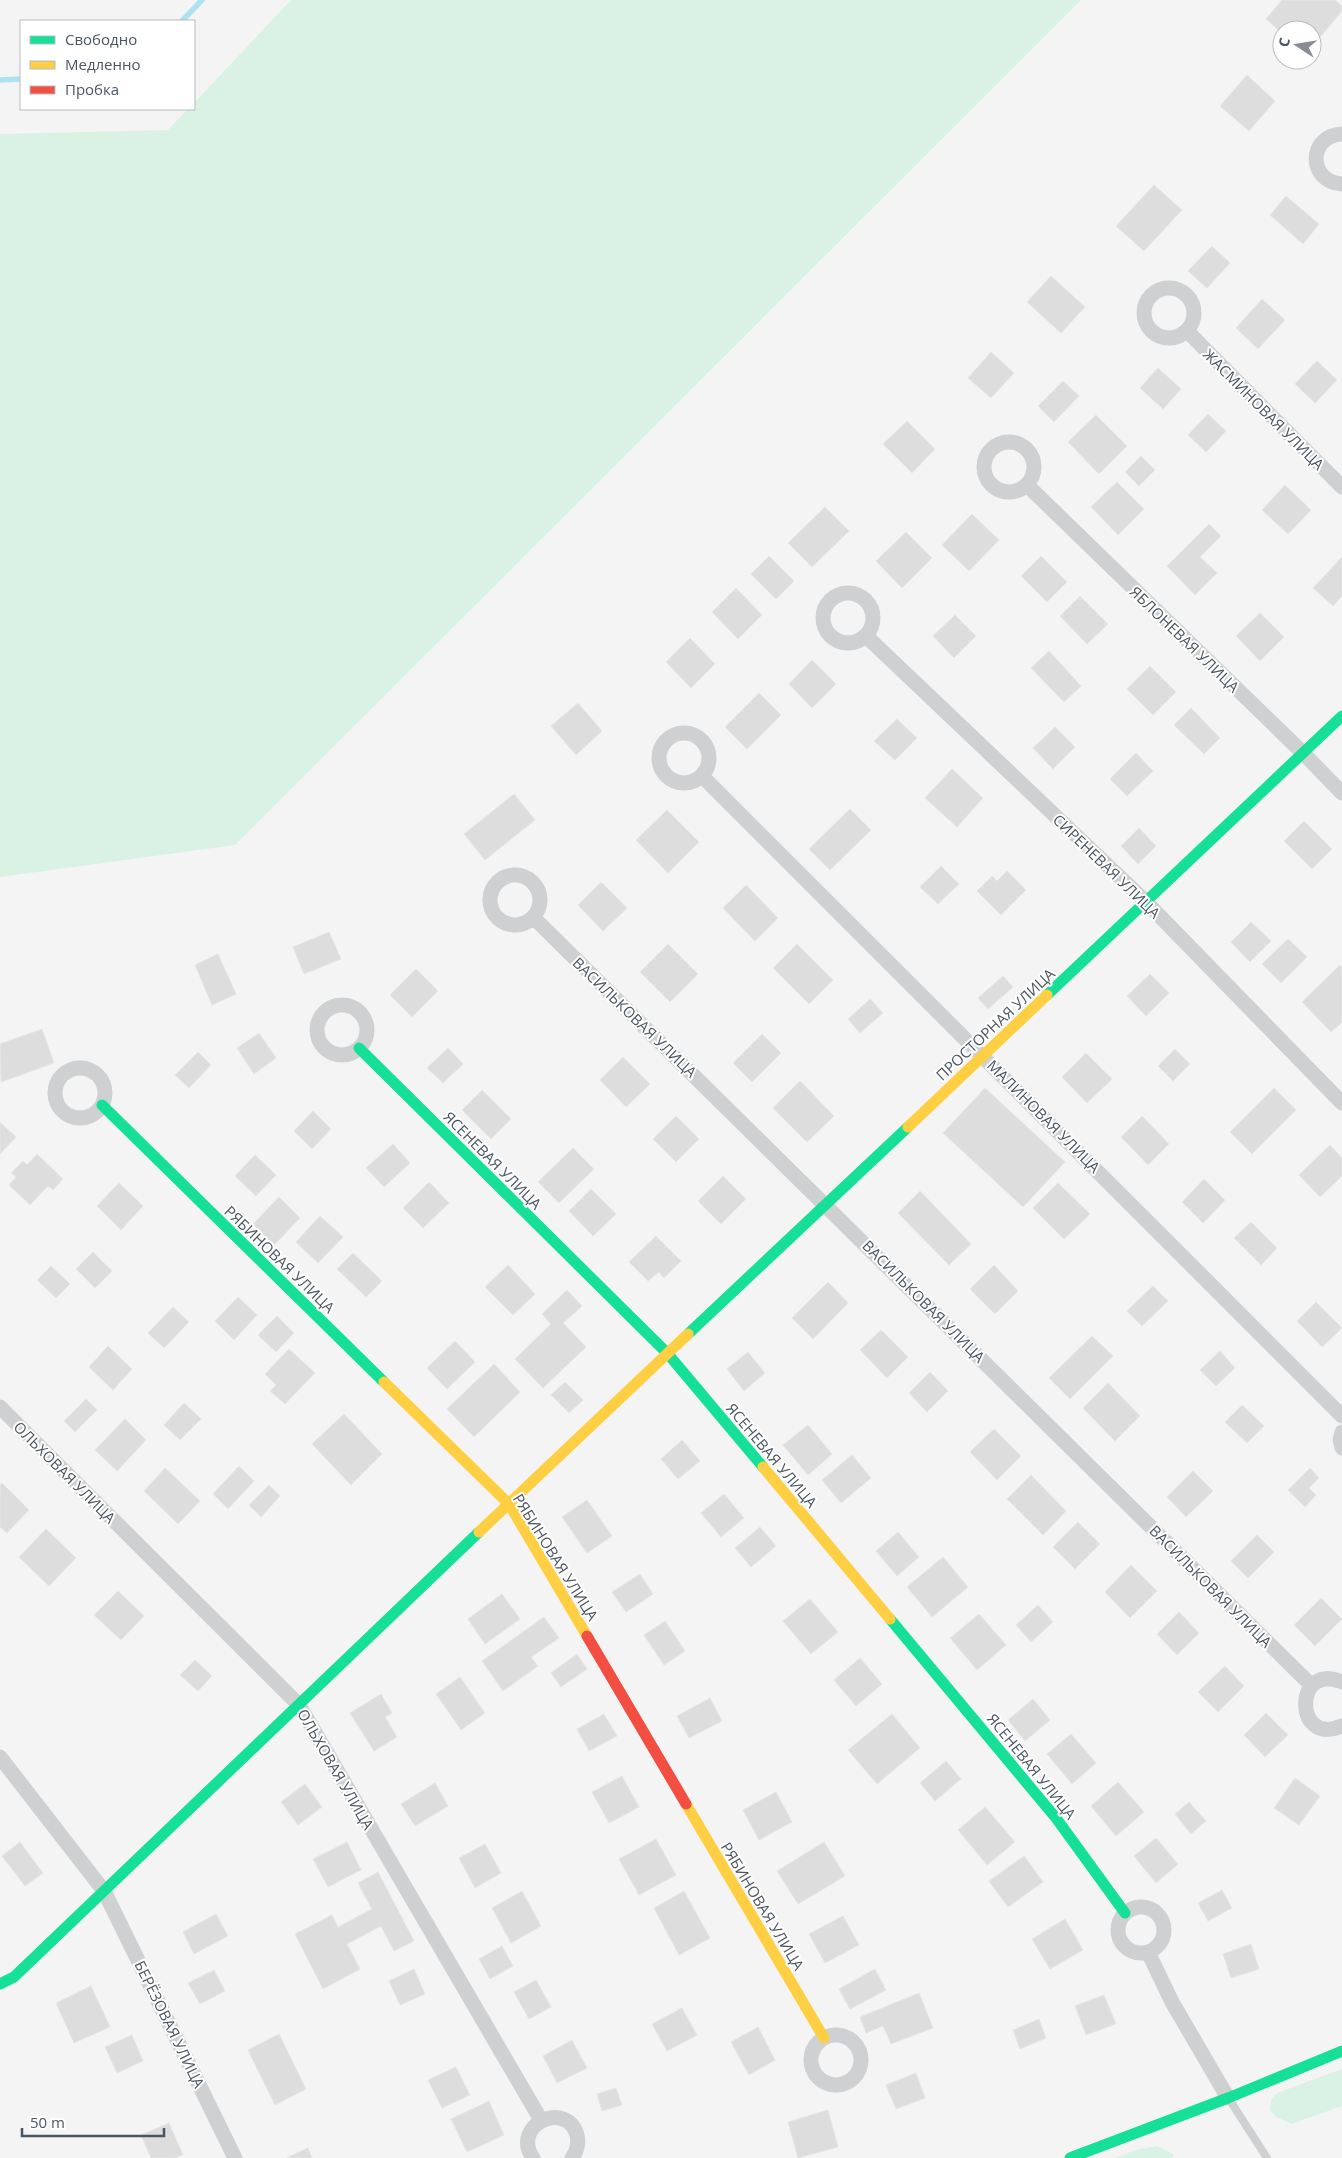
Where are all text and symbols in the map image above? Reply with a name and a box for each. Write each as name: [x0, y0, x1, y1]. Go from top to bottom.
legend: [20, 20, 195, 110]
north arrow: [1272, 20, 1322, 70]
text: Свободно: [65, 29, 137, 49]
text: С: [1274, 36, 1294, 49]
text: Медленно: [65, 54, 141, 74]
text: Пробка: [65, 79, 119, 99]
street label: ЖАСМИНОВАЯ УЛИЦА: [1199, 344, 1329, 474]
street label: ЯБЛОНЕВАЯ УЛИЦА: [1126, 582, 1244, 697]
street label: СИРЕНЕВАЯ УЛИЦА: [1049, 810, 1165, 923]
street label: ВАСИЛЬКОВАЯ УЛИЦА: [569, 952, 702, 1082]
street label: ПРОСТОРНАЯ УЛИЦА: [931, 963, 1059, 1084]
street label: МАЛИНОВАЯ УЛИЦА: [983, 1055, 1105, 1177]
street label: ЯСЕНЕВАЯ УЛИЦА: [440, 1107, 547, 1214]
street label: РЯБИНОВАЯ УЛИЦА: [220, 1201, 340, 1317]
street label: ВАСИЛЬКОВАЯ УЛИЦА: [859, 1236, 990, 1367]
street label: ЯСЕНЕВАЯ УЛИЦА: [722, 1398, 822, 1512]
street label: ОЛЬХОВАЯ УЛИЦА: [10, 1417, 121, 1528]
street label: РЯБИНОВАЯ УЛИЦА: [509, 1490, 603, 1625]
street label: ВАСИЛЬКОВАЯ УЛИЦА: [1146, 1521, 1277, 1652]
street label: ОЛЬХОВАЯ УЛИЦА: [293, 1705, 379, 1833]
street label: ЯСЕНЕВАЯ УЛИЦА: [983, 1709, 1081, 1824]
street label: РЯБИНОВАЯ УЛИЦА: [717, 1838, 809, 1974]
street label: БЕРЁЗОВАЯ УЛИЦА: [130, 1957, 210, 2092]
scale bar: [22, 2106, 165, 2138]
text: 50 m: [30, 2112, 65, 2132]

